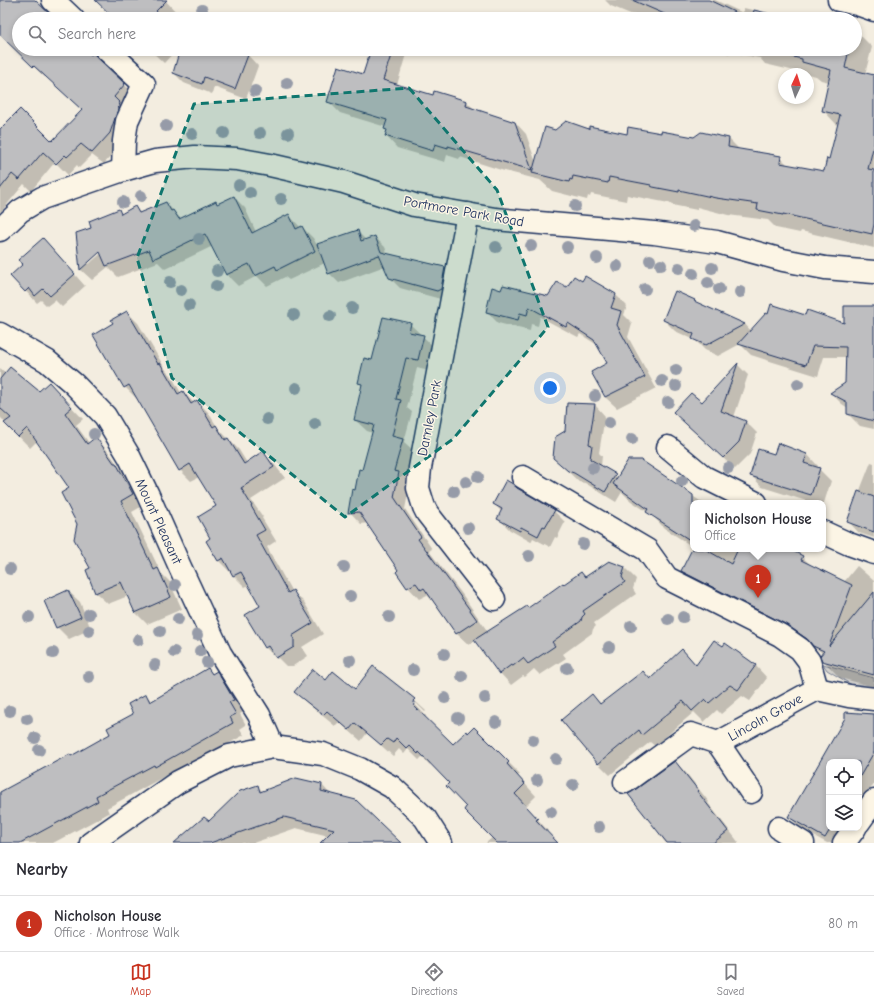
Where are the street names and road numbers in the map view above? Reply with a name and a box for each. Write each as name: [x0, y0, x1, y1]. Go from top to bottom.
street label: Portmore Park Road: [402, 193, 525, 230]
street label: Darnley Park: [414, 378, 445, 458]
street label: Mount Pleasant: [131, 476, 186, 568]
street label: Lincoln Grove: [725, 690, 806, 745]

